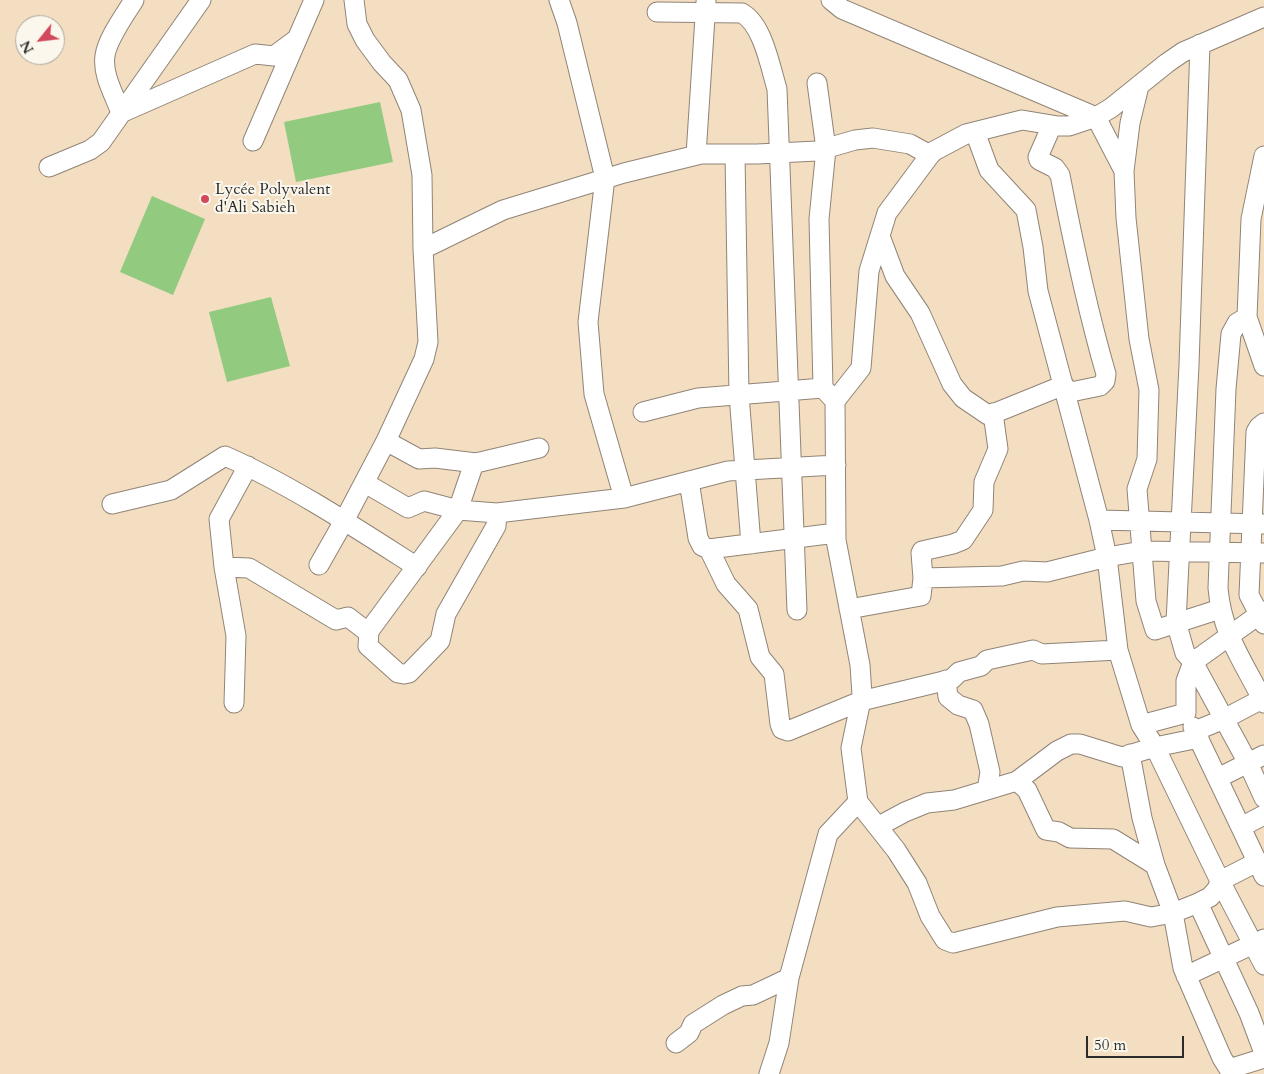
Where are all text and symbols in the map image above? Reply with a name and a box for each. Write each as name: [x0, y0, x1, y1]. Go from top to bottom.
north arrow: [15, 15, 65, 65]
text: N: [16, 37, 39, 57]
place label: Lycée Polyvalent d'Ali Sabieh: [215, 180, 330, 218]
marker: Lycée Polyvalent d'Ali Sabieh: [199, 193, 211, 205]
scale bar: [1089, 1026, 1186, 1058]
text: 50 m: [1094, 1035, 1126, 1055]

